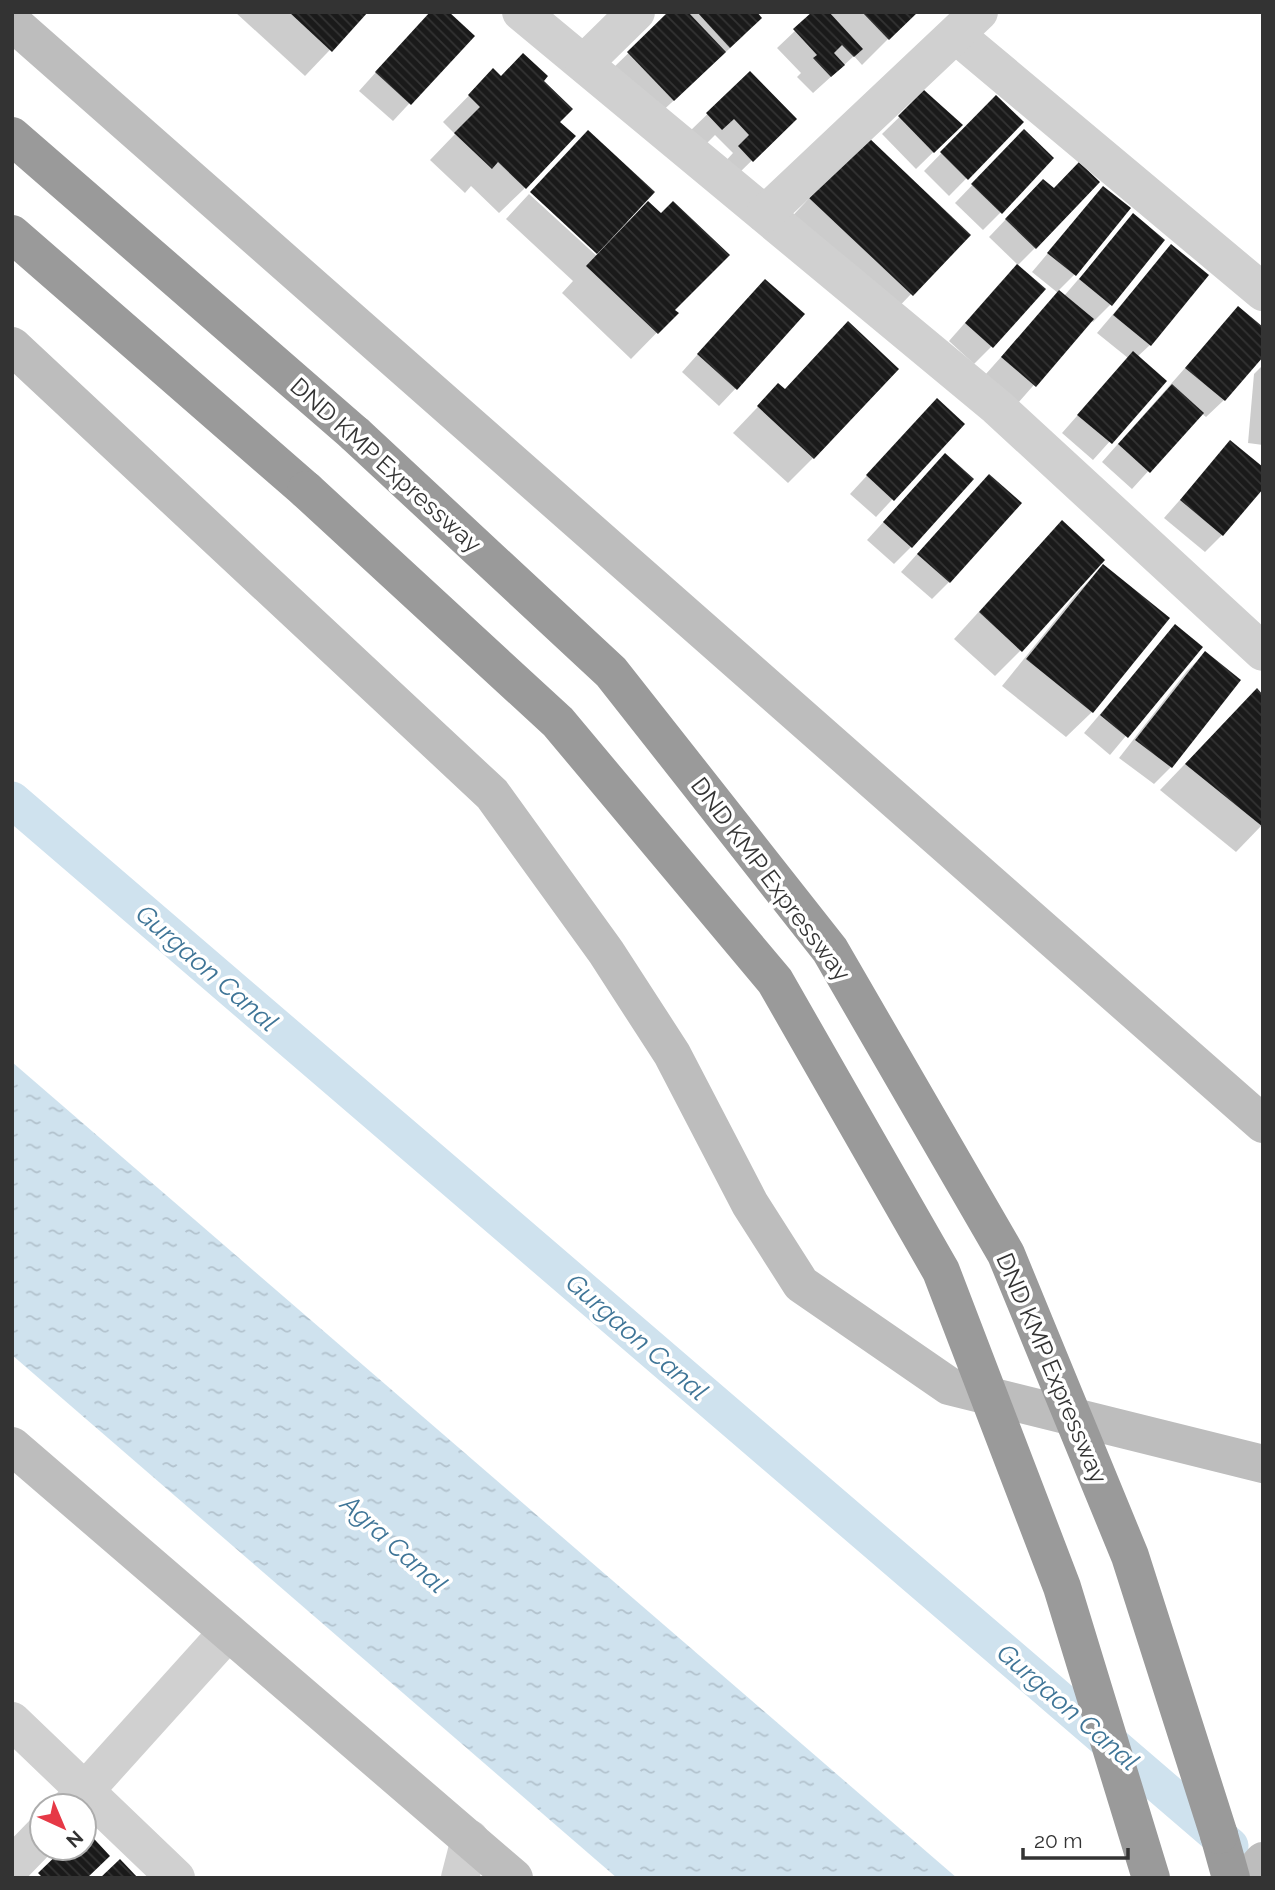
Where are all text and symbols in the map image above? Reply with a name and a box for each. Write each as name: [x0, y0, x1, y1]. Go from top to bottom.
street label: DND KMP Expressway: [284, 371, 488, 559]
street label: DND KMP Expressway: [685, 771, 857, 987]
water label: Gurgaon Canal: [130, 898, 284, 1038]
street label: DND KMP Expressway: [990, 1248, 1114, 1488]
water label: Gurgaon Canal: [560, 1267, 714, 1407]
water label: Agra Canal: [333, 1487, 453, 1599]
water label: Gurgaon Canal: [991, 1637, 1145, 1777]
north arrow: [28, 1792, 98, 1862]
scale bar: [1023, 1816, 1128, 1860]
text: N: [62, 1826, 88, 1852]
text: 20 m: [1034, 1828, 1082, 1853]

